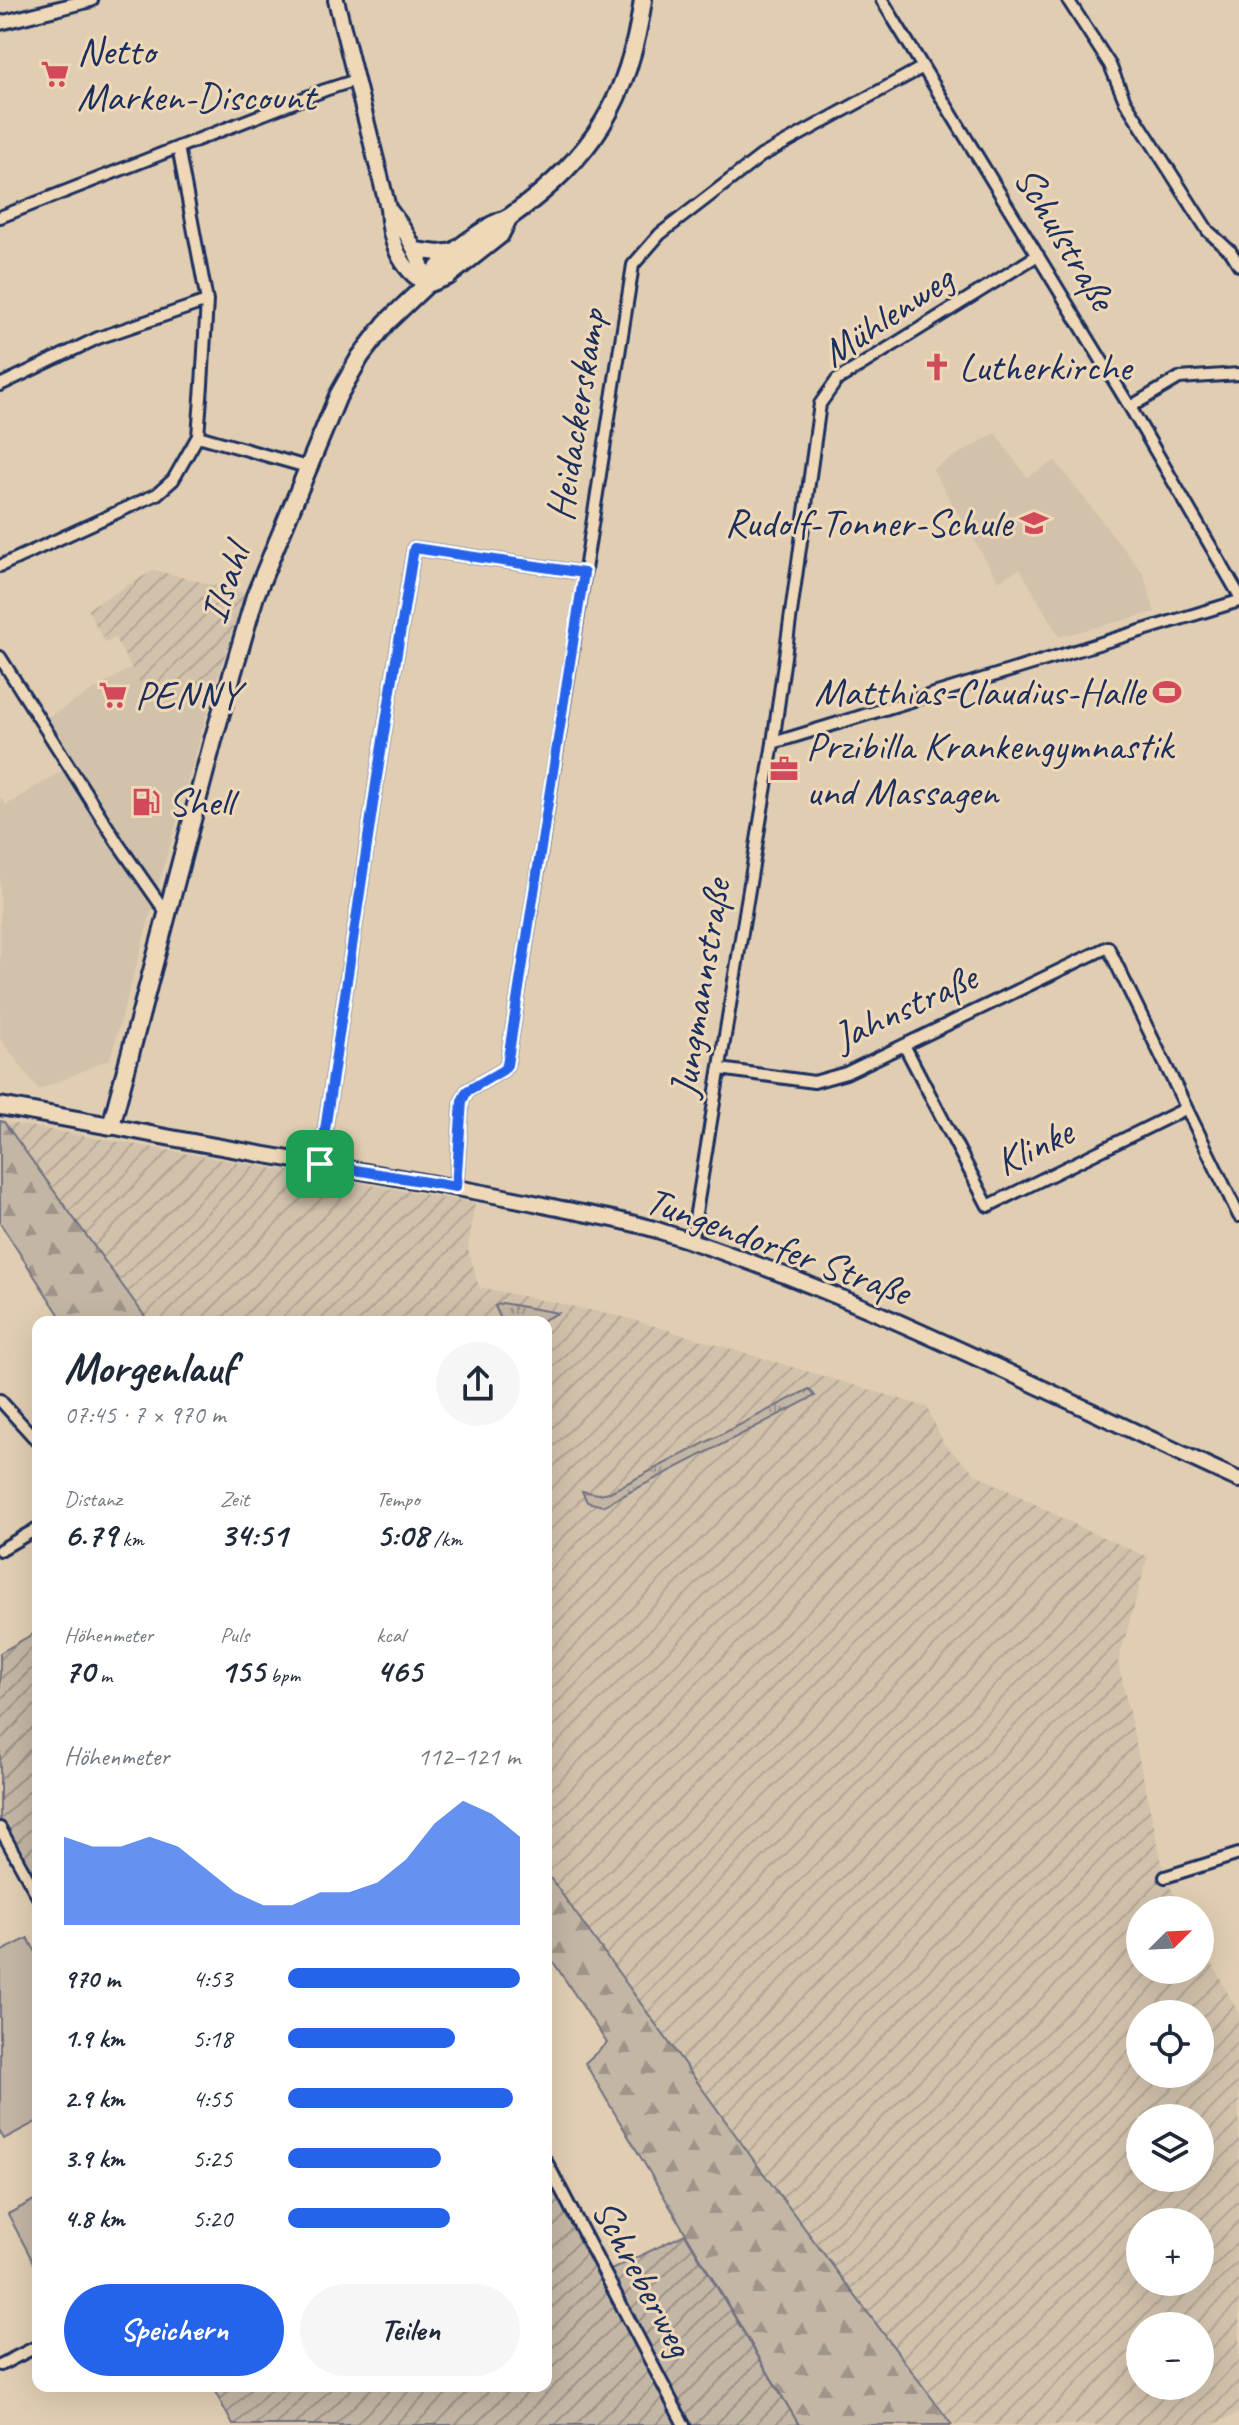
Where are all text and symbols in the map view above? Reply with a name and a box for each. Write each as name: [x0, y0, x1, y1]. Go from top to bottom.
place label: Netto Marken-Discount: [77, 26, 319, 122]
supermarket icon: Netto Marken-Discount: [40, 59, 70, 89]
street label: Schulstraße: [1003, 157, 1129, 322]
street label: Mühlenweg: [812, 252, 965, 378]
street label: Heidackerskamp: [535, 303, 618, 524]
place label: Lutherkirche: [959, 342, 1134, 392]
church icon: Lutherkirche: [922, 352, 952, 382]
place label: Rudolf-Tonner-Schule: [725, 498, 1015, 548]
school or university icon: Rudolf-Tonner-Schule: [1019, 508, 1049, 538]
street label: Ilsahl: [188, 531, 264, 630]
place label: Matthias-Claudius-Halle: [814, 667, 1148, 717]
place label: PENNY: [135, 670, 248, 720]
sports icon: Matthias-Claudius-Halle: [1152, 677, 1182, 707]
supermarket icon: PENNY: [98, 680, 128, 710]
place label: Przibilla Krankengymnastik und Massagen: [806, 721, 1176, 817]
office icon: Przibilla Krankengymnastik und Massagen: [769, 754, 799, 784]
place label: Shell: [168, 777, 240, 827]
fuel station icon: Shell: [131, 787, 161, 817]
street label: Jungmannstraße: [658, 873, 742, 1102]
street label: Jahnstraße: [824, 951, 987, 1063]
street label: Klinke: [987, 1106, 1084, 1187]
pin: [286, 1130, 354, 1198]
icon: arrive: [298, 1142, 342, 1186]
street label: Tungendorfer Straße: [639, 1175, 920, 1318]
text: Morgenlauf: [64, 1340, 235, 1395]
button: share: [436, 1342, 520, 1426]
text: 07:45 · 7 × 970 m: [64, 1398, 225, 1431]
text: Distanz: [64, 1485, 122, 1513]
text: Zeit: [220, 1485, 249, 1513]
text: Tempo: [376, 1485, 420, 1513]
text: 6.79: [64, 1513, 117, 1556]
text: 34:51: [220, 1513, 287, 1556]
text: 5:08: [376, 1513, 428, 1556]
text: km: [117, 1525, 144, 1553]
text: /km: [428, 1525, 462, 1553]
text: Höhenmeter: [64, 1621, 153, 1649]
text: Puls: [220, 1621, 249, 1649]
text: kcal: [376, 1621, 405, 1649]
text: 70: [64, 1649, 94, 1692]
text: 155: [220, 1649, 265, 1692]
text: 465: [376, 1649, 422, 1692]
text: m: [94, 1661, 112, 1689]
text: bpm: [265, 1661, 300, 1689]
text: Höhenmeter: [64, 1740, 169, 1773]
text: 112–121 m: [417, 1740, 520, 1773]
north arrow: [1126, 1896, 1214, 1984]
map controls: [1126, 1896, 1214, 2400]
text: 970 m: [64, 1962, 120, 1995]
text: 4:53: [192, 1962, 232, 1995]
button: locate: [1126, 2000, 1214, 2088]
text: 1.9 km: [64, 2022, 124, 2055]
text: 5:18: [192, 2022, 232, 2055]
text: 2.9 km: [64, 2082, 124, 2115]
text: 4:55: [192, 2082, 232, 2115]
button: layers: [1126, 2104, 1214, 2192]
text: 3.9 km: [64, 2142, 124, 2175]
text: 5:25: [192, 2142, 232, 2175]
street label: Schreberweg: [581, 2191, 706, 2367]
text: 4.8 km: [64, 2202, 124, 2235]
text: 5:20: [192, 2202, 232, 2235]
button: +: [1126, 2208, 1214, 2296]
button: Speichern: [64, 2284, 284, 2376]
button: Teilen: [300, 2284, 520, 2376]
button: −: [1126, 2312, 1214, 2400]

